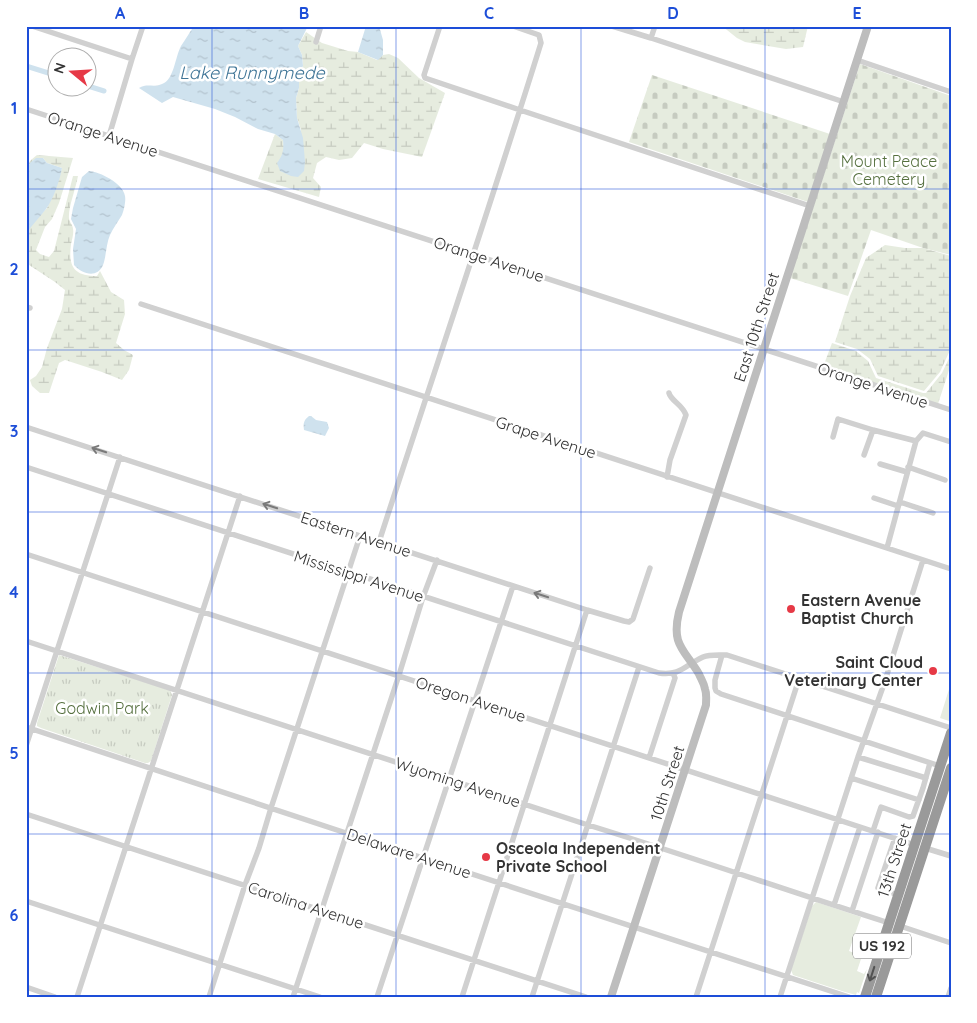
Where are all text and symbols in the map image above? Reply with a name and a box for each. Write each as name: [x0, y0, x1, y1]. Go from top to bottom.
text: A: [115, 3, 126, 23]
text: B: [299, 3, 309, 23]
text: C: [484, 3, 494, 23]
text: D: [667, 3, 679, 23]
text: E: [852, 3, 862, 23]
north arrow: [48, 48, 98, 98]
text: N: [49, 60, 70, 76]
water label: Lake Runnymede: [179, 61, 326, 84]
text: 1: [11, 98, 17, 118]
street label: Orange Avenue: [45, 107, 161, 161]
park label: Mount Peace Cemetery: [841, 151, 937, 189]
street label: Orange Avenue: [431, 232, 547, 286]
text: 2: [9, 259, 19, 279]
street label: East 10th Street: [729, 270, 783, 384]
street label: Orange Avenue: [815, 358, 931, 412]
street label: Grape Avenue: [493, 411, 599, 463]
text: 3: [10, 421, 18, 441]
one-way arrow: [91, 445, 107, 455]
one-way arrow: [262, 501, 278, 511]
street label: Eastern Avenue: [298, 507, 414, 561]
street label: Mississippi Avenue: [292, 546, 426, 606]
text: 4: [9, 582, 19, 602]
one-way arrow: [534, 590, 549, 599]
place label: Eastern Avenue Baptist Church: [801, 590, 921, 628]
marker: Eastern Avenue Baptist Church: [785, 603, 797, 615]
place label: Saint Cloud Veterinary Center: [784, 652, 923, 690]
marker: Saint Cloud Veterinary Center: [927, 665, 939, 677]
street label: Oregon Avenue: [413, 672, 529, 726]
park label: Godwin Park: [55, 698, 149, 718]
text: 5: [9, 743, 19, 763]
street label: 10th Street: [645, 743, 689, 823]
street label: Wyoming Avenue: [393, 752, 523, 812]
street label: 13th Street: [873, 820, 915, 900]
street label: Delaware Avenue: [344, 823, 474, 883]
place label: Osceola Independent Private School: [496, 838, 660, 876]
marker: Osceola Independent Private School: [480, 851, 492, 863]
street label: Carolina Avenue: [245, 877, 367, 933]
text: 6: [10, 905, 19, 925]
road number: US 192: [853, 934, 911, 958]
one-way arrow: [867, 966, 876, 982]

